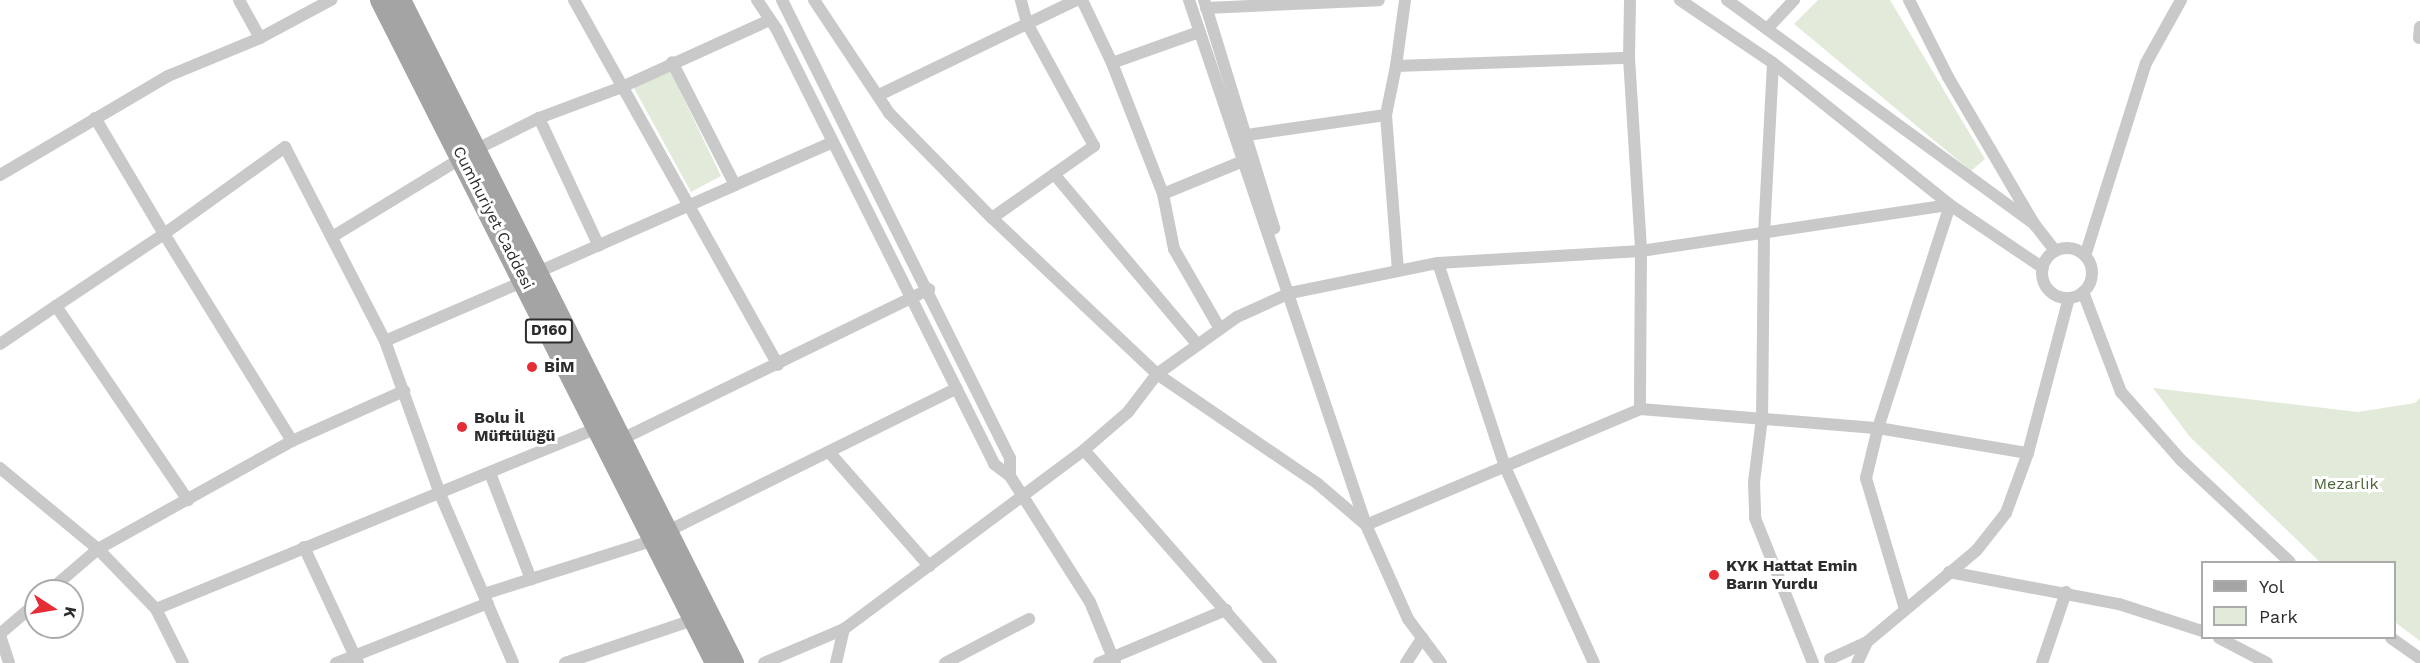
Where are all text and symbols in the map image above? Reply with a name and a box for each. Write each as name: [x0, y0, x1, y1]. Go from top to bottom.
street label: Cumhuriyet Caddesi: [449, 143, 537, 293]
road number: D160: [524, 319, 574, 343]
place label: BİM: [544, 357, 575, 377]
marker: BİM: [525, 360, 539, 374]
place label: Bolu İl Müftülüğü: [474, 408, 555, 446]
marker: Bolu İl Müftülüğü: [455, 420, 469, 434]
park label: Mezarlık: [2313, 474, 2379, 494]
place label: KYK Hattat Emin Barın Yurdu: [1726, 556, 1857, 594]
legend: [2201, 561, 2396, 639]
marker: KYK Hattat Emin Barın Yurdu: [1707, 568, 1721, 582]
text: Yol: [2259, 576, 2284, 597]
north arrow: [24, 579, 84, 639]
text: K: [60, 605, 81, 620]
text: Park: [2259, 606, 2298, 627]

